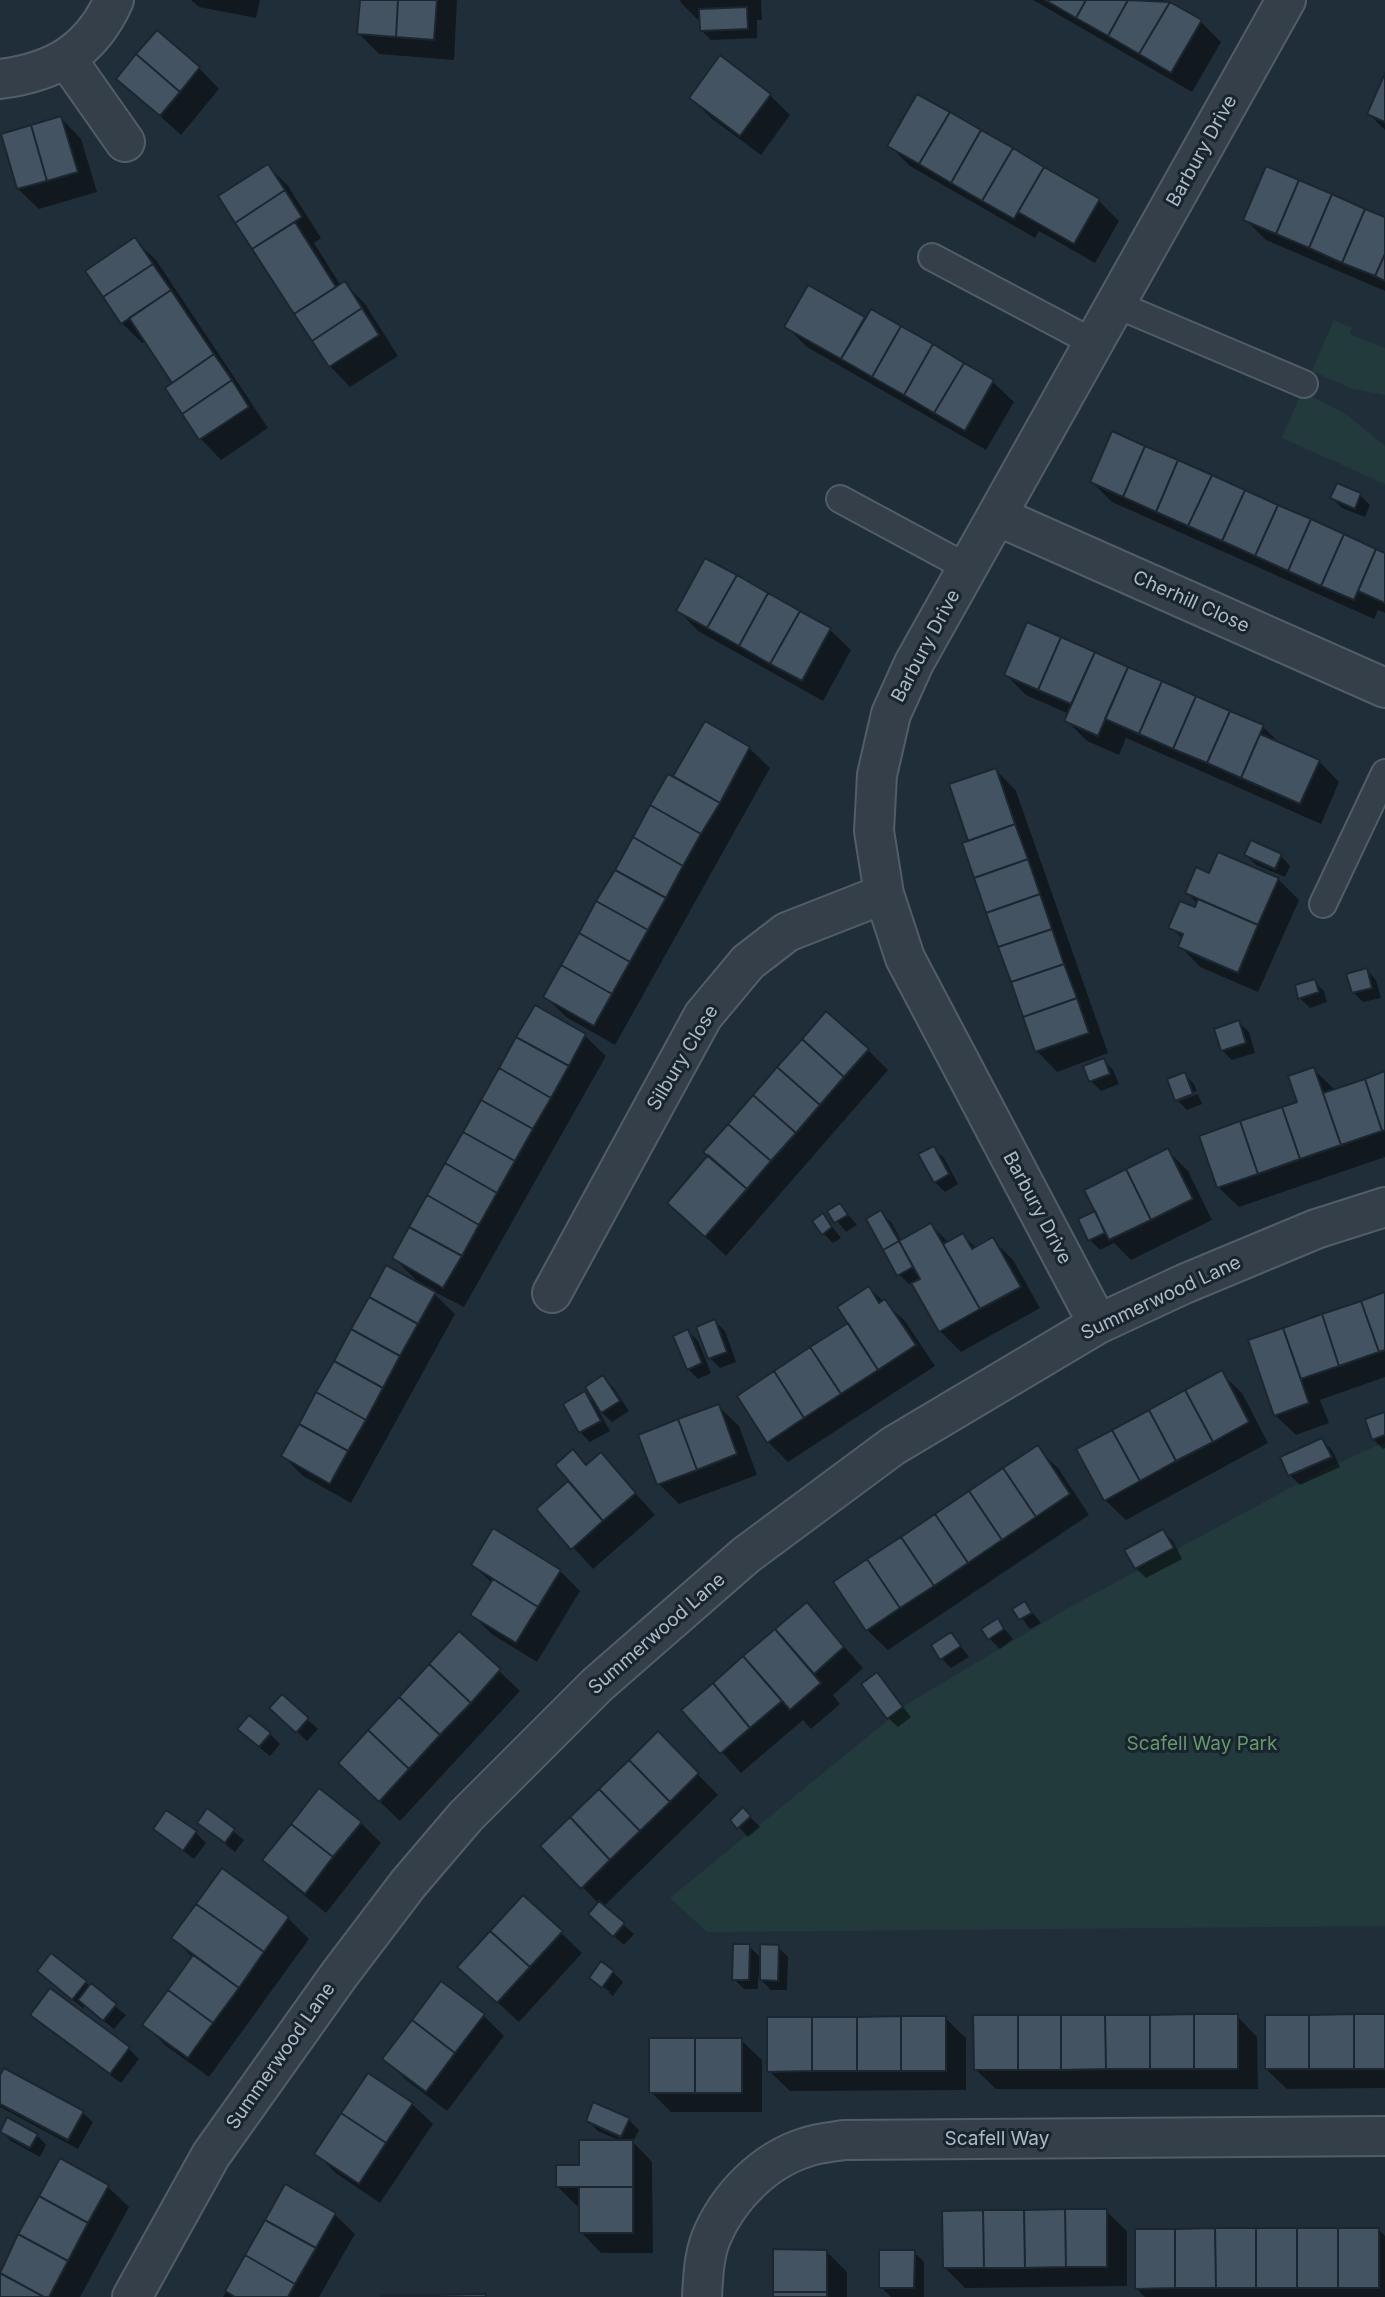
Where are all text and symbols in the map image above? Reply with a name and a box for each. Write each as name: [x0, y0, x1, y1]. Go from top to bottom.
street label: Barbury Drive: [1162, 91, 1242, 211]
street label: Cherhill Close: [1129, 566, 1253, 638]
street label: Barbury Drive: [887, 586, 965, 706]
street label: Silbury Close: [643, 1001, 723, 1115]
street label: Barbury Drive: [998, 1148, 1076, 1268]
street label: Summerwood Lane: [1077, 1251, 1245, 1345]
street label: Summerwood Lane: [584, 1568, 730, 1700]
park label: Scafell Way Park: [1127, 1733, 1277, 1755]
street label: Summerwood Lane: [222, 1978, 340, 2134]
street label: Scafell Way: [945, 2128, 1049, 2150]

